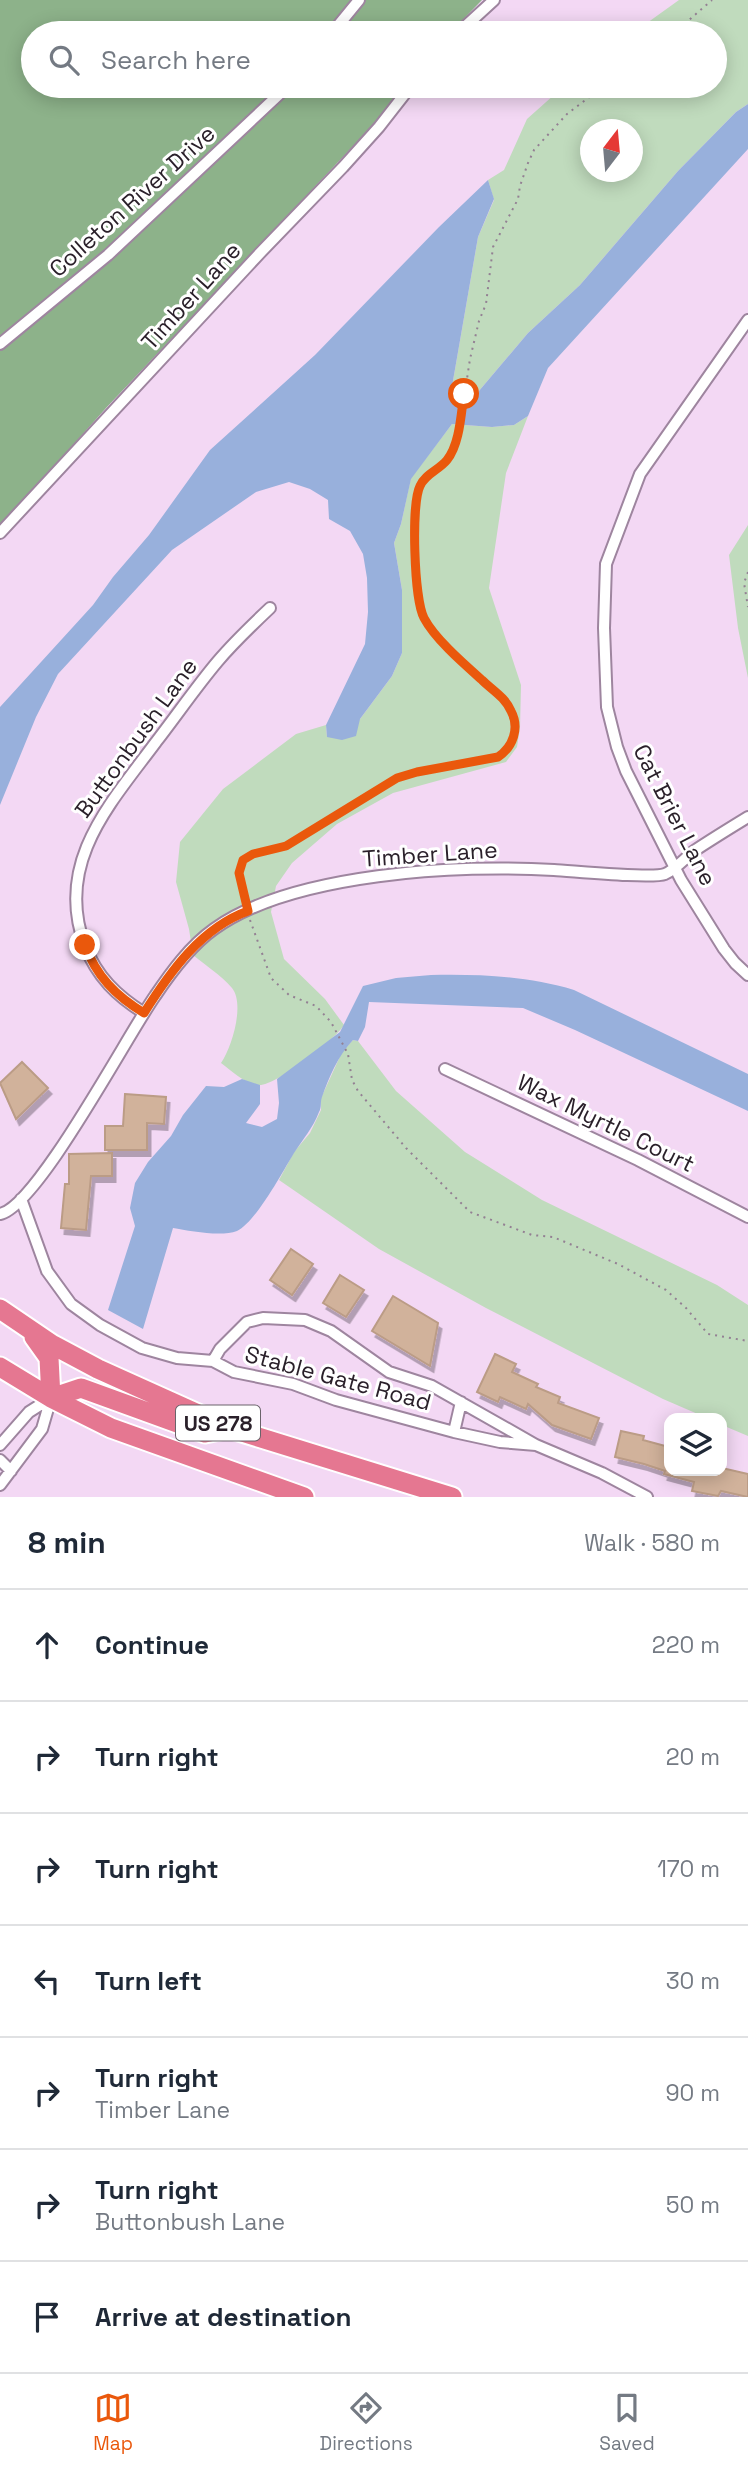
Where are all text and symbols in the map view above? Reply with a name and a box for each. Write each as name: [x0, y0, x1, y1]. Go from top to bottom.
search box: [21, 21, 727, 98]
icon: search: [45, 41, 83, 79]
text: Search here: [101, 43, 251, 77]
street label: Colleton River Drive: [43, 119, 221, 283]
north arrow: [580, 119, 643, 182]
street label: Timber Lane: [135, 236, 247, 356]
route start: [448, 378, 479, 409]
street label: Buttonbush Lane: [68, 652, 204, 824]
street label: Cat Brier Lane: [626, 739, 724, 891]
street label: Timber Lane: [361, 834, 499, 874]
route end: [69, 929, 100, 960]
street label: Wax Myrtle Court: [513, 1067, 699, 1179]
street label: Stable Gate Road: [242, 1339, 434, 1417]
road number: US 278: [176, 1406, 260, 1440]
map controls: [664, 1413, 727, 1476]
button: layers: [664, 1413, 727, 1476]
text: 8 min: [28, 1523, 106, 1562]
text: Walk · 580 m: [584, 1528, 720, 1558]
icon: ahead: [28, 1626, 66, 1664]
text: Continue: [95, 1628, 209, 1662]
text: 220 m: [652, 1630, 720, 1660]
icon: right: [28, 1738, 66, 1776]
text: Turn right: [95, 1740, 219, 1774]
text: 20 m: [666, 1742, 720, 1772]
icon: right: [28, 1850, 66, 1888]
text: Turn right: [95, 1852, 219, 1886]
text: 170 m: [657, 1854, 720, 1884]
icon: left: [28, 1962, 66, 2000]
text: Turn left: [95, 1964, 202, 1998]
text: 30 m: [666, 1966, 720, 1996]
text: Turn right: [95, 2061, 219, 2095]
icon: right: [28, 2074, 66, 2112]
text: 90 m: [665, 2078, 720, 2108]
text: Timber Lane: [95, 2095, 230, 2125]
text: Turn right: [95, 2173, 219, 2207]
icon: right: [28, 2186, 66, 2224]
text: 50 m: [666, 2190, 720, 2220]
text: Buttonbush Lane: [95, 2207, 285, 2237]
icon: arrive: [28, 2298, 66, 2336]
text: Arrive at destination: [95, 2300, 352, 2334]
tab: Map: [93, 2389, 133, 2456]
tab: Directions: [320, 2389, 413, 2456]
tab: Saved: [599, 2389, 655, 2456]

